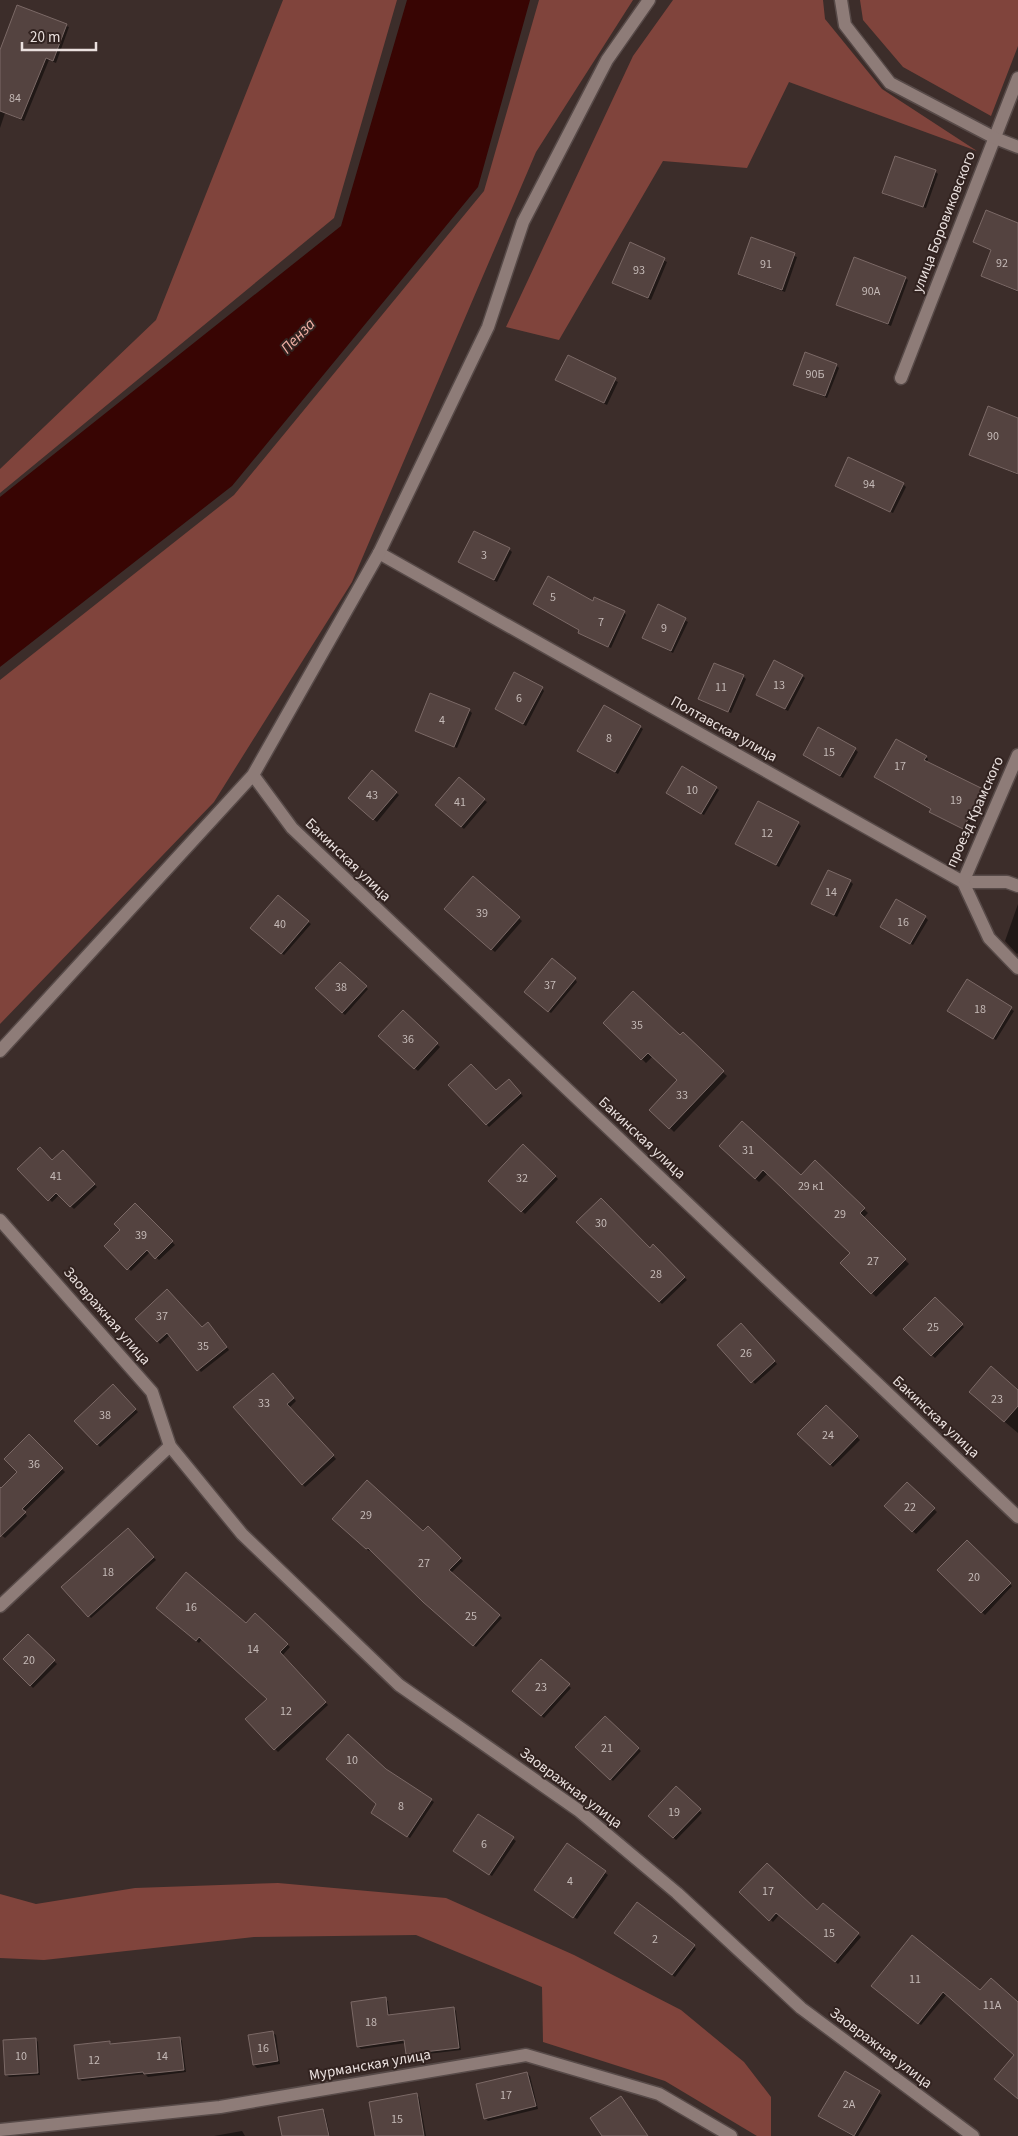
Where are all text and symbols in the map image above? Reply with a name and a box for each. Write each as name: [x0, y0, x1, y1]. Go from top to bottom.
scale bar: [22, 20, 96, 52]
text: 20 m: [30, 27, 60, 48]
house number: 84: [9, 90, 21, 107]
street label: улица Боровиковского: [907, 148, 981, 296]
house number: 92: [996, 255, 1008, 272]
house number: 91: [760, 256, 772, 273]
house number: 93: [633, 262, 645, 279]
house number: 90А: [862, 283, 881, 300]
water label: Пенза: [276, 313, 321, 359]
house number: 90Б: [806, 366, 824, 383]
house number: 90: [987, 428, 999, 445]
house number: 94: [863, 476, 875, 493]
house number: 3: [481, 547, 487, 564]
house number: 5: [550, 589, 556, 606]
house number: 7: [598, 614, 604, 631]
house number: 9: [661, 620, 667, 637]
house number: 13: [773, 677, 785, 694]
house number: 11: [715, 679, 727, 696]
house number: 6: [516, 690, 522, 707]
street label: Полтавская улица: [667, 691, 781, 767]
house number: 4: [439, 712, 445, 729]
house number: 8: [606, 730, 612, 747]
house number: 15: [823, 744, 835, 761]
street label: проезд Крамского: [941, 753, 1009, 871]
house number: 17: [894, 758, 906, 775]
house number: 10: [686, 782, 698, 799]
house number: 43: [366, 787, 378, 804]
house number: 19: [950, 792, 962, 809]
house number: 41: [454, 794, 466, 811]
street label: Бакинская улица: [300, 813, 396, 907]
house number: 12: [761, 825, 773, 842]
house number: 14: [825, 884, 837, 901]
house number: 39: [476, 905, 488, 922]
house number: 16: [897, 914, 909, 931]
house number: 40: [274, 916, 286, 933]
house number: 37: [544, 977, 556, 994]
house number: 38: [335, 979, 347, 996]
house number: 18: [974, 1001, 986, 1018]
house number: 35: [631, 1017, 643, 1034]
house number: 36: [402, 1031, 414, 1048]
house number: 33: [676, 1087, 688, 1104]
street label: Бакинская улица: [594, 1092, 690, 1184]
house number: 31: [742, 1142, 754, 1159]
house number: 41: [50, 1168, 62, 1185]
house number: 32: [516, 1170, 528, 1187]
house number: 29 к1: [798, 1178, 824, 1195]
house number: 29: [834, 1206, 846, 1223]
house number: 30: [595, 1215, 607, 1232]
house number: 39: [135, 1227, 147, 1244]
house number: 27: [867, 1253, 879, 1270]
street label: Заовражная улица: [59, 1262, 155, 1370]
house number: 28: [650, 1266, 662, 1283]
house number: 37: [156, 1308, 168, 1325]
house number: 25: [927, 1319, 939, 1336]
house number: 35: [197, 1338, 209, 1355]
house number: 26: [740, 1345, 752, 1362]
street label: Бакинская улица: [888, 1371, 984, 1463]
house number: 23: [991, 1391, 1003, 1408]
house number: 33: [258, 1395, 270, 1412]
house number: 38: [99, 1407, 111, 1424]
house number: 24: [822, 1427, 834, 1444]
house number: 36: [28, 1456, 40, 1473]
house number: 22: [904, 1499, 916, 1516]
house number: 29: [360, 1507, 372, 1524]
house number: 27: [418, 1555, 430, 1572]
house number: 18: [102, 1564, 114, 1581]
house number: 20: [968, 1569, 980, 1586]
house number: 16: [185, 1599, 197, 1616]
house number: 25: [465, 1608, 477, 1625]
house number: 14: [247, 1641, 259, 1658]
house number: 20: [23, 1652, 35, 1669]
house number: 23: [535, 1679, 547, 1696]
house number: 12: [280, 1703, 292, 1720]
house number: 21: [601, 1740, 613, 1757]
street label: Заовражная улица: [515, 1742, 627, 1834]
house number: 10: [346, 1752, 358, 1769]
house number: 8: [398, 1798, 404, 1815]
house number: 19: [668, 1804, 680, 1821]
house number: 6: [481, 1836, 487, 1853]
house number: 4: [567, 1873, 573, 1890]
house number: 17: [762, 1883, 774, 1900]
house number: 15: [823, 1925, 835, 1942]
house number: 2: [652, 1931, 658, 1948]
house number: 11: [909, 1971, 921, 1988]
house number: 11А: [983, 1997, 1002, 2014]
street label: Заовражная улица: [825, 2002, 937, 2094]
house number: 18: [365, 2014, 377, 2031]
house number: 16: [257, 2040, 269, 2057]
street label: Мурманская улица: [307, 2044, 433, 2086]
house number: 10: [15, 2048, 27, 2065]
house number: 14: [156, 2048, 168, 2065]
house number: 12: [88, 2052, 100, 2069]
house number: 17: [500, 2087, 512, 2104]
house number: 2А: [843, 2096, 856, 2113]
house number: 15: [391, 2111, 403, 2128]

